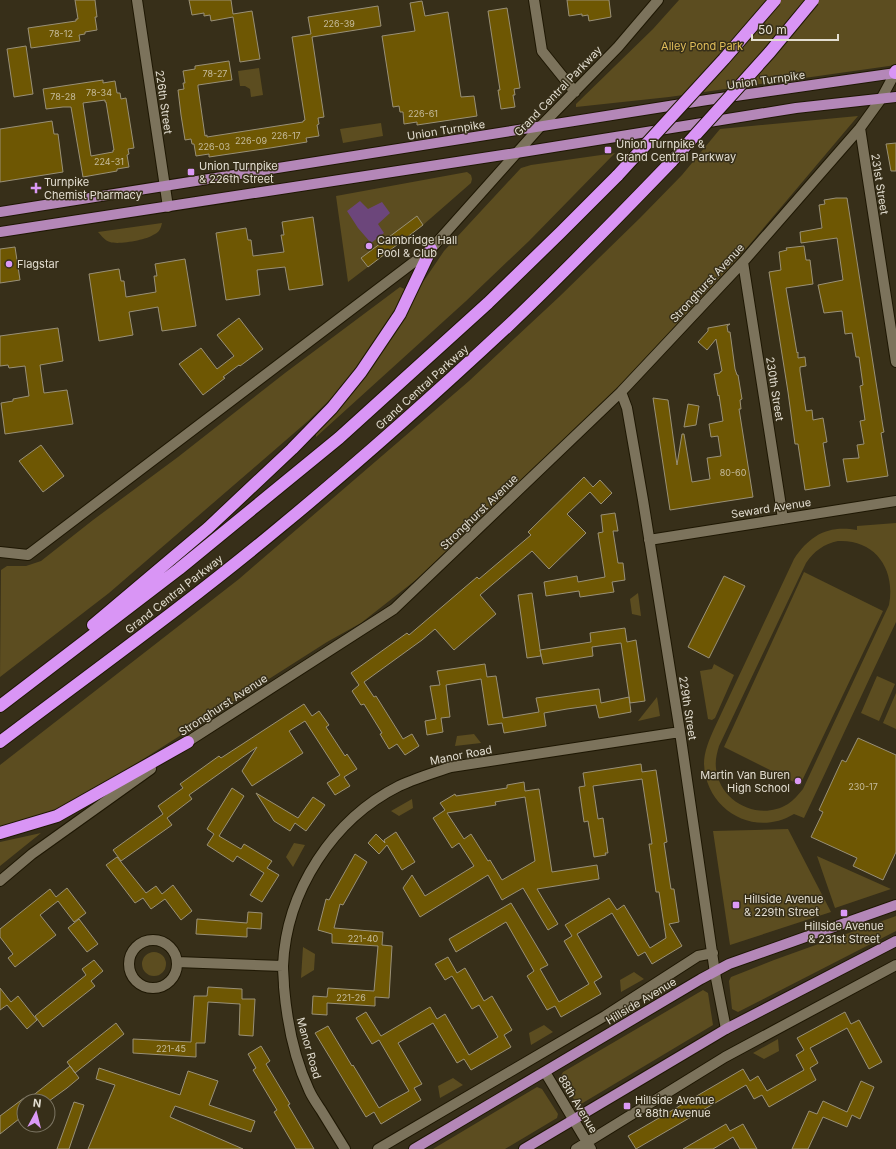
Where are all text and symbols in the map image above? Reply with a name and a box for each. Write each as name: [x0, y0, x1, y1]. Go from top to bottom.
scale bar: [752, 16, 838, 42]
house number: 226-39: [323, 18, 355, 29]
text: 50 m: [758, 22, 787, 37]
house number: 78-12: [49, 28, 73, 39]
park label: Alley Pond Park: [661, 39, 743, 53]
street label: Grand Central Parkway: [511, 43, 605, 139]
house number: 78-27: [203, 68, 227, 79]
street label: Union Turnpike: [726, 68, 806, 92]
street label: 226th Street: [153, 69, 175, 135]
house number: 78-34: [86, 87, 112, 98]
house number: 78-28: [50, 91, 76, 102]
house number: 226-61: [408, 108, 438, 119]
street label: Union Turnpike: [406, 117, 486, 143]
house number: 226-17: [271, 130, 301, 141]
house number: 226-09: [235, 135, 267, 146]
place label: Union Turnpike & Grand Central Parkway: [616, 137, 736, 164]
house number: 226-03: [198, 141, 230, 152]
marker: Union Turnpike & Grand Central Parkway: [603, 145, 613, 155]
street label: 231st Street: [868, 153, 892, 216]
house number: 224-31: [94, 156, 124, 167]
place label: Union Turnpike & 226th Street: [199, 159, 278, 186]
marker: Union Turnpike & 226th Street: [186, 167, 196, 177]
place label: Turnpike Chemist Pharmacy: [44, 175, 142, 202]
marker: Turnpike Chemist Pharmacy: [31, 183, 41, 193]
place label: Cambridge Hall Pool & Club: [377, 233, 457, 260]
marker: Cambridge Hall Pool & Club: [364, 241, 374, 251]
street label: Stronghurst Avenue: [667, 241, 747, 325]
place label: Flagstar: [17, 257, 59, 271]
marker: Flagstar: [4, 259, 14, 269]
street label: Grand Central Parkway: [373, 342, 471, 432]
street label: 230th Street: [763, 356, 787, 423]
house number: 80-60: [720, 467, 747, 478]
street label: Stronghurst Avenue: [437, 471, 521, 553]
street label: Seward Avenue: [730, 495, 812, 521]
street label: Grand Central Parkway: [122, 551, 226, 637]
street label: Stronghurst Avenue: [176, 671, 270, 739]
street label: 229th Street: [676, 675, 700, 741]
street label: Manor Road: [429, 742, 493, 768]
place label: Martin Van Buren High School: [700, 768, 790, 795]
marker: Martin Van Buren High School: [793, 776, 803, 786]
house number: 230-17: [848, 781, 878, 792]
place label: Hillside Avenue & 229th Street: [744, 892, 824, 919]
marker: Hillside Avenue & 229th Street: [731, 900, 741, 910]
marker: Hillside Avenue & 231st Street: [839, 908, 849, 918]
place label: Hillside Avenue & 231st Street: [804, 919, 884, 946]
house number: 221-40: [348, 933, 378, 944]
street label: Hillside Avenue: [603, 975, 679, 1027]
house number: 221-26: [336, 992, 366, 1003]
street label: Manor Road: [294, 1016, 324, 1080]
house number: 221-45: [156, 1043, 186, 1054]
street label: 88th Avenue: [555, 1072, 601, 1136]
north arrow: [16, 1093, 56, 1133]
place label: Hillside Avenue & 88th Avenue: [635, 1093, 715, 1120]
text: N: [32, 1096, 42, 1111]
marker: Hillside Avenue & 88th Avenue: [622, 1101, 632, 1111]

